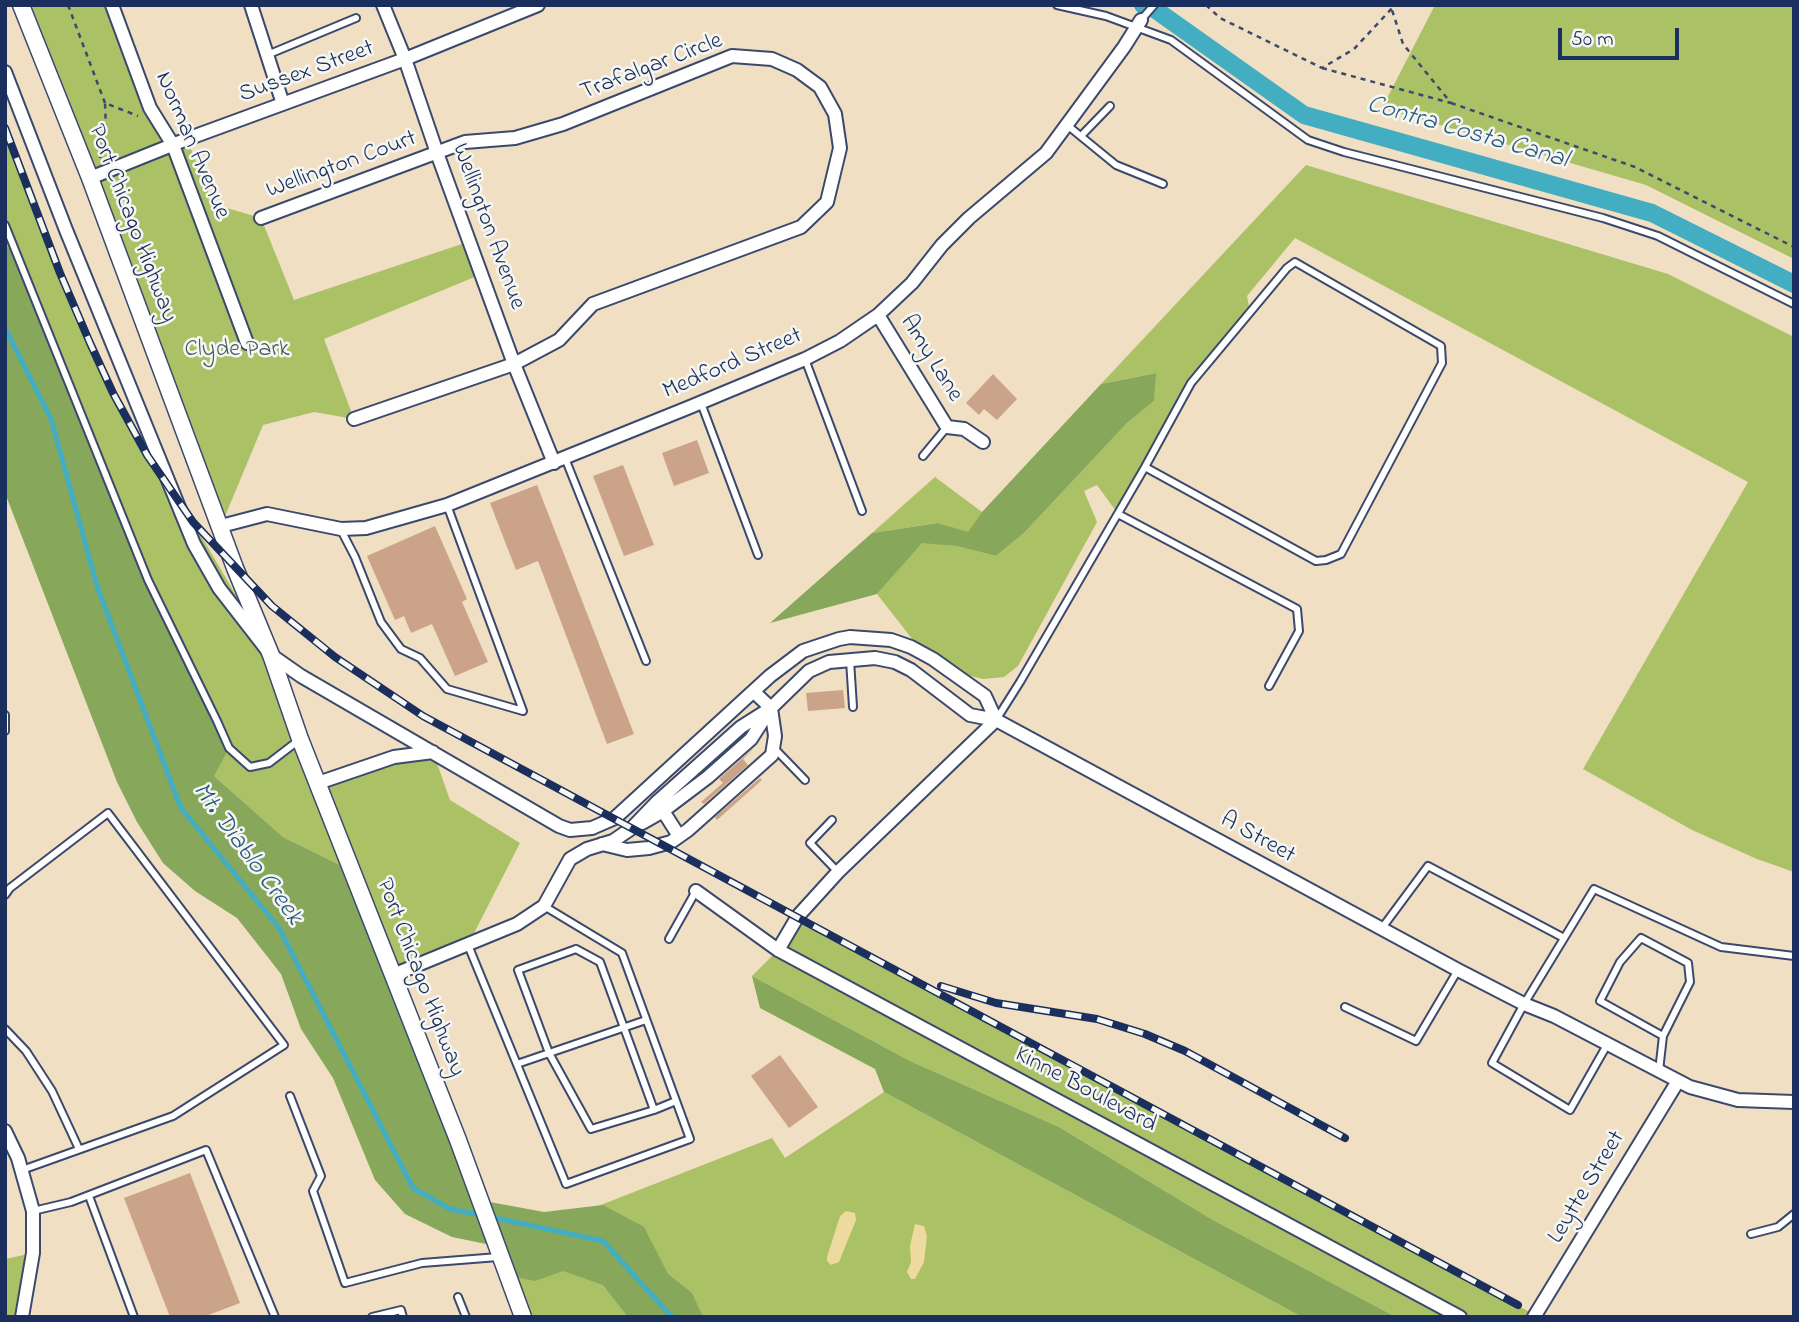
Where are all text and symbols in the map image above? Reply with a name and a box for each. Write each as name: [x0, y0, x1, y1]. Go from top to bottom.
scale bar: [1561, 14, 1682, 58]
text: 50 m: [1571, 25, 1614, 55]
street label: Trafalgar Circle: [577, 28, 727, 108]
street label: Sussex Street: [236, 35, 378, 111]
street label: Norman Avenue: [147, 68, 235, 224]
water label: Contra Costa Canal: [1363, 90, 1571, 178]
street label: Port Chicago Highway: [80, 121, 182, 327]
street label: Wellington Court: [263, 126, 421, 206]
street label: Wellington Avenue: [444, 140, 530, 314]
street label: Amy Lane: [892, 310, 968, 408]
street label: Medford Street: [659, 323, 807, 407]
park label: Clyde Park: [185, 337, 289, 365]
water label: Mt. Diablo Creek: [184, 778, 308, 932]
street label: A Street: [1214, 807, 1300, 871]
street label: Port Chicago Highway: [368, 875, 470, 1081]
street label: Kinne Boulevard: [1009, 1042, 1161, 1140]
street label: Leytte Street: [1543, 1126, 1633, 1250]

